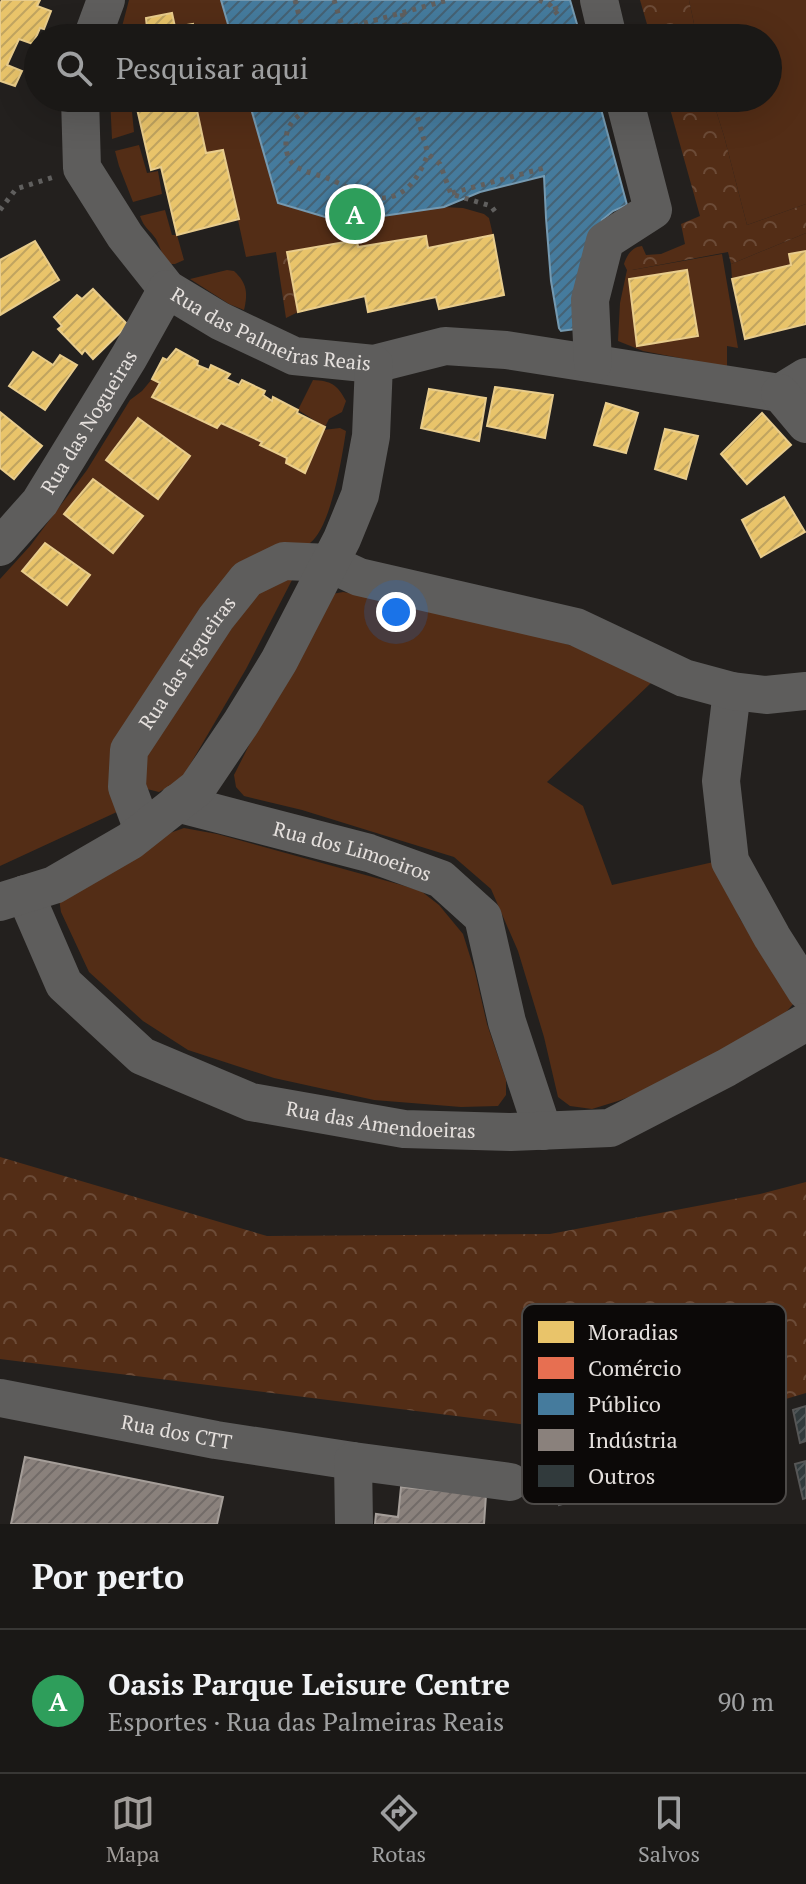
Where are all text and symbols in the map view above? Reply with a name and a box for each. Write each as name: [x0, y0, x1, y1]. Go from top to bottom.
search box: [24, 24, 782, 112]
icon: search: [52, 46, 96, 90]
text: Pesquisar aqui: [116, 48, 309, 88]
pin: A: [329, 184, 381, 244]
street label: Rua das Palmeiras Reais: [166, 281, 372, 377]
street label: Rua das Nogueiras: [34, 345, 143, 499]
street label: Rua das Figueiras: [132, 590, 242, 734]
your location: [376, 592, 416, 632]
street label: Rua dos Limoeiros: [271, 815, 435, 887]
street label: Rua das Amendoeiras: [284, 1094, 476, 1144]
legend: [522, 1304, 786, 1504]
text: Moradias: [588, 1317, 678, 1346]
text: Comércio: [588, 1353, 681, 1382]
text: Público: [588, 1389, 661, 1418]
street label: Rua dos CTT: [119, 1408, 234, 1455]
text: Indústria: [588, 1425, 678, 1454]
text: Outros: [588, 1461, 655, 1490]
text: Por perto: [32, 1554, 184, 1599]
text: Oasis Parque Leisure Centre: [108, 1664, 510, 1704]
text: A: [49, 1684, 67, 1718]
text: 90 m: [718, 1684, 774, 1718]
text: Esportes · Rua das Palmeiras Reais: [108, 1704, 504, 1738]
tab: Mapa: [106, 1791, 160, 1868]
tab: Rotas: [372, 1791, 426, 1868]
tab: Salvos: [638, 1791, 700, 1868]

